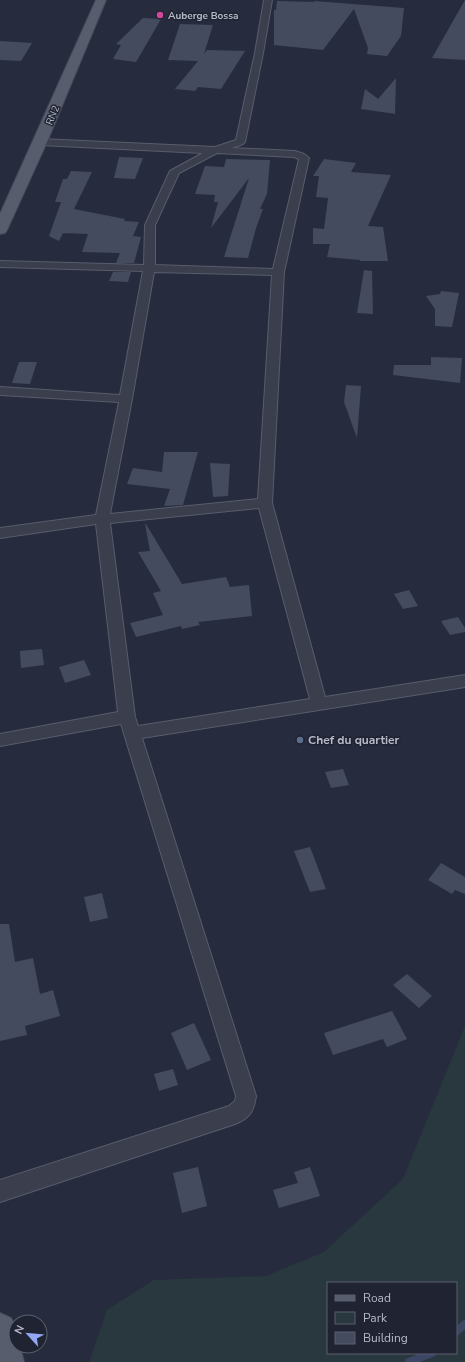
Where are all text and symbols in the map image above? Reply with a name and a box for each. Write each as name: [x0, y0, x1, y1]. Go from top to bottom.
place label: Auberge Bossa: [168, 9, 239, 23]
marker: Auberge Bossa: [155, 10, 165, 20]
street label: RN2: [43, 103, 63, 127]
place label: Chef du quartier: [308, 732, 400, 748]
marker: Chef du quartier: [295, 735, 305, 745]
legend: [327, 1282, 457, 1354]
text: Road: [363, 1290, 391, 1306]
text: Park: [363, 1310, 388, 1326]
north arrow: [8, 1314, 48, 1354]
text: N: [11, 1323, 28, 1337]
text: Building: [363, 1330, 408, 1346]

